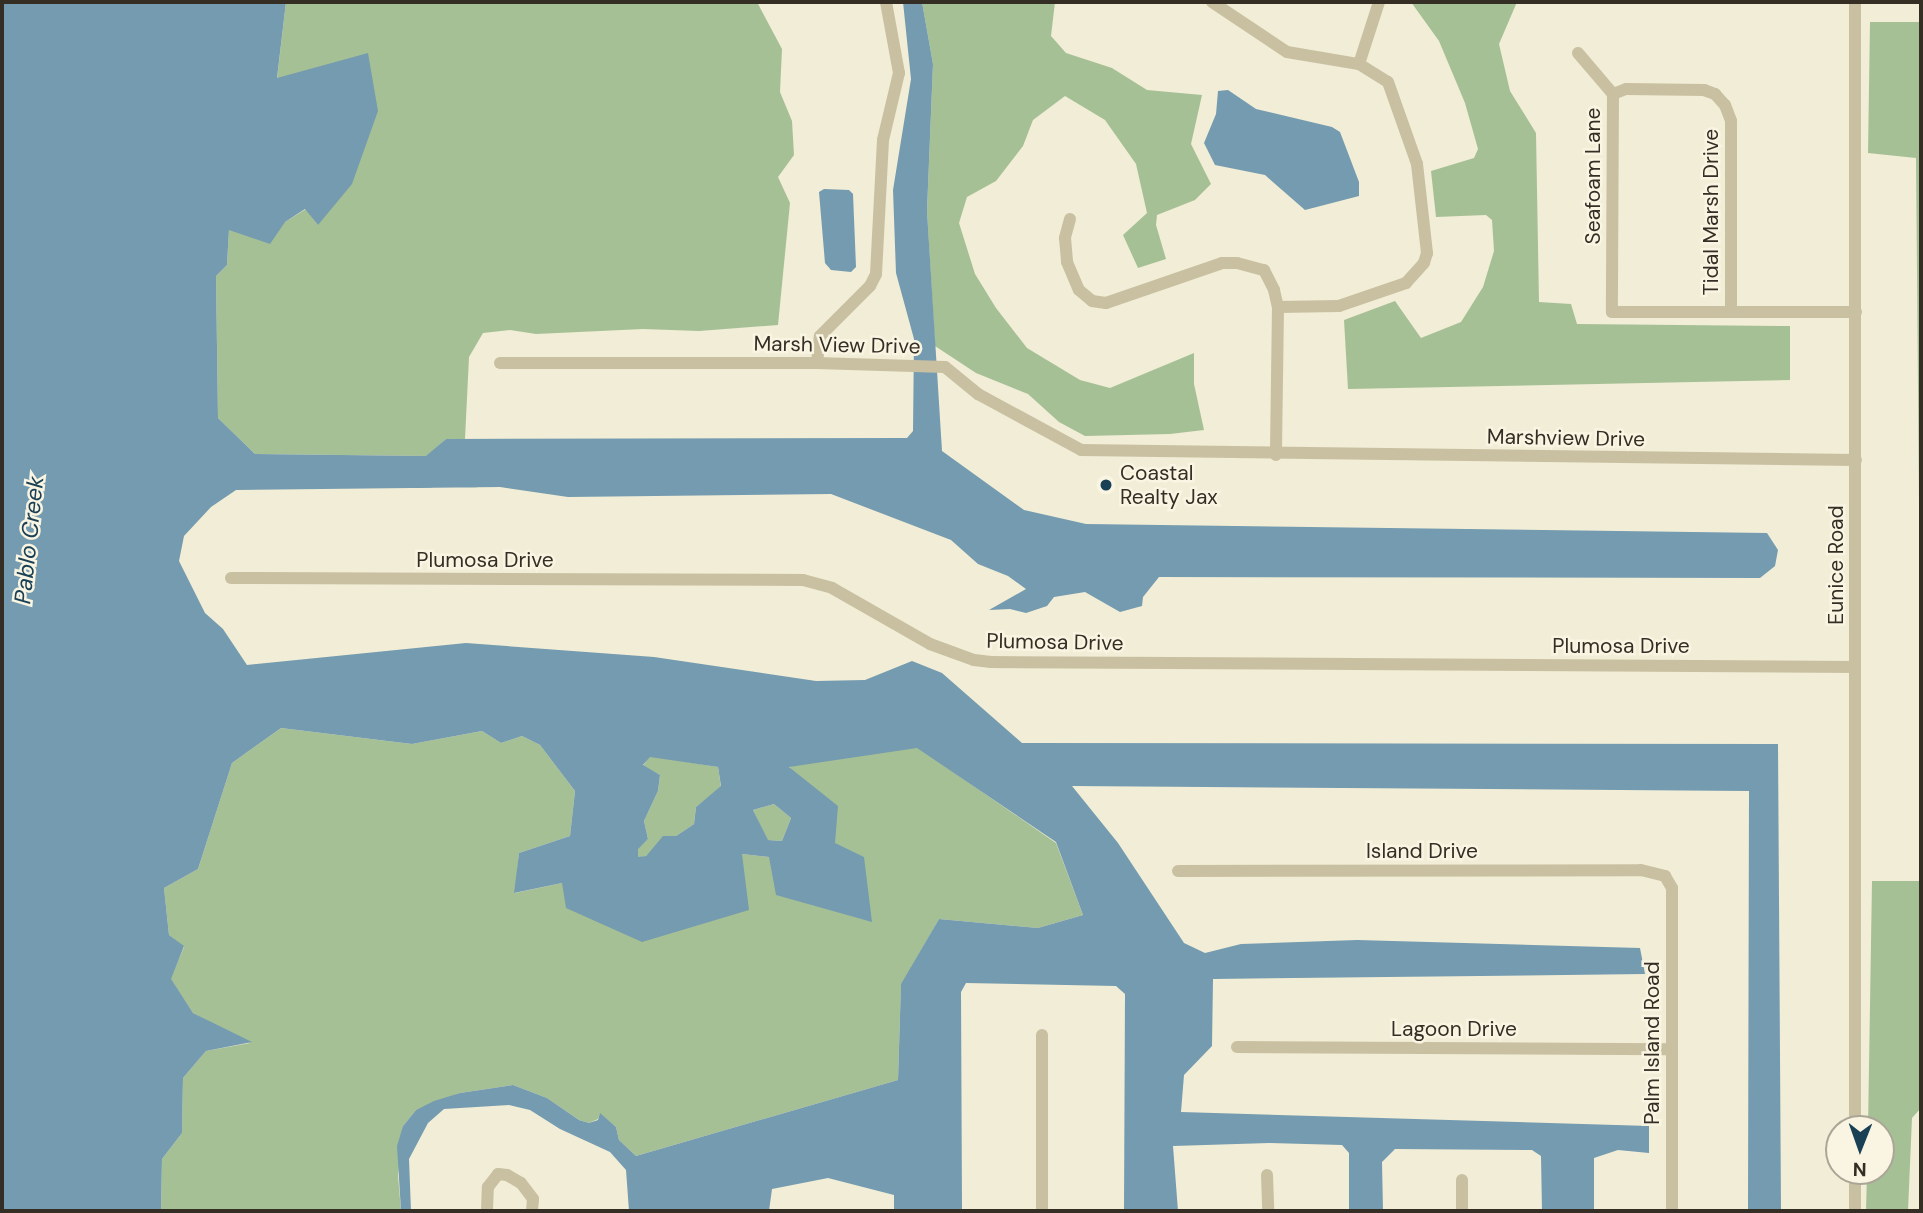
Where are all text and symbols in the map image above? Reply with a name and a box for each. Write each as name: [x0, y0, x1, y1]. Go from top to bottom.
street label: Seafoam Lane: [1580, 108, 1606, 244]
street label: Tidal Marsh Drive: [1698, 129, 1724, 295]
street label: Marsh View Drive: [753, 331, 921, 359]
street label: Marshview Drive: [1487, 424, 1645, 452]
place label: Coastal Realty Jax: [1120, 460, 1218, 510]
water label: Pablo Creek: [9, 475, 49, 605]
marker: Coastal Realty Jax: [1098, 477, 1114, 493]
street label: Eunice Road: [1823, 505, 1849, 625]
street label: Plumosa Drive: [416, 547, 554, 573]
street label: Plumosa Drive: [986, 628, 1124, 656]
street label: Plumosa Drive: [1552, 633, 1690, 659]
street label: Island Drive: [1366, 838, 1478, 864]
street label: Palm Island Road: [1639, 961, 1665, 1125]
street label: Lagoon Drive: [1391, 1016, 1517, 1042]
north arrow: [1825, 1115, 1895, 1185]
text: N: [1853, 1157, 1867, 1182]

